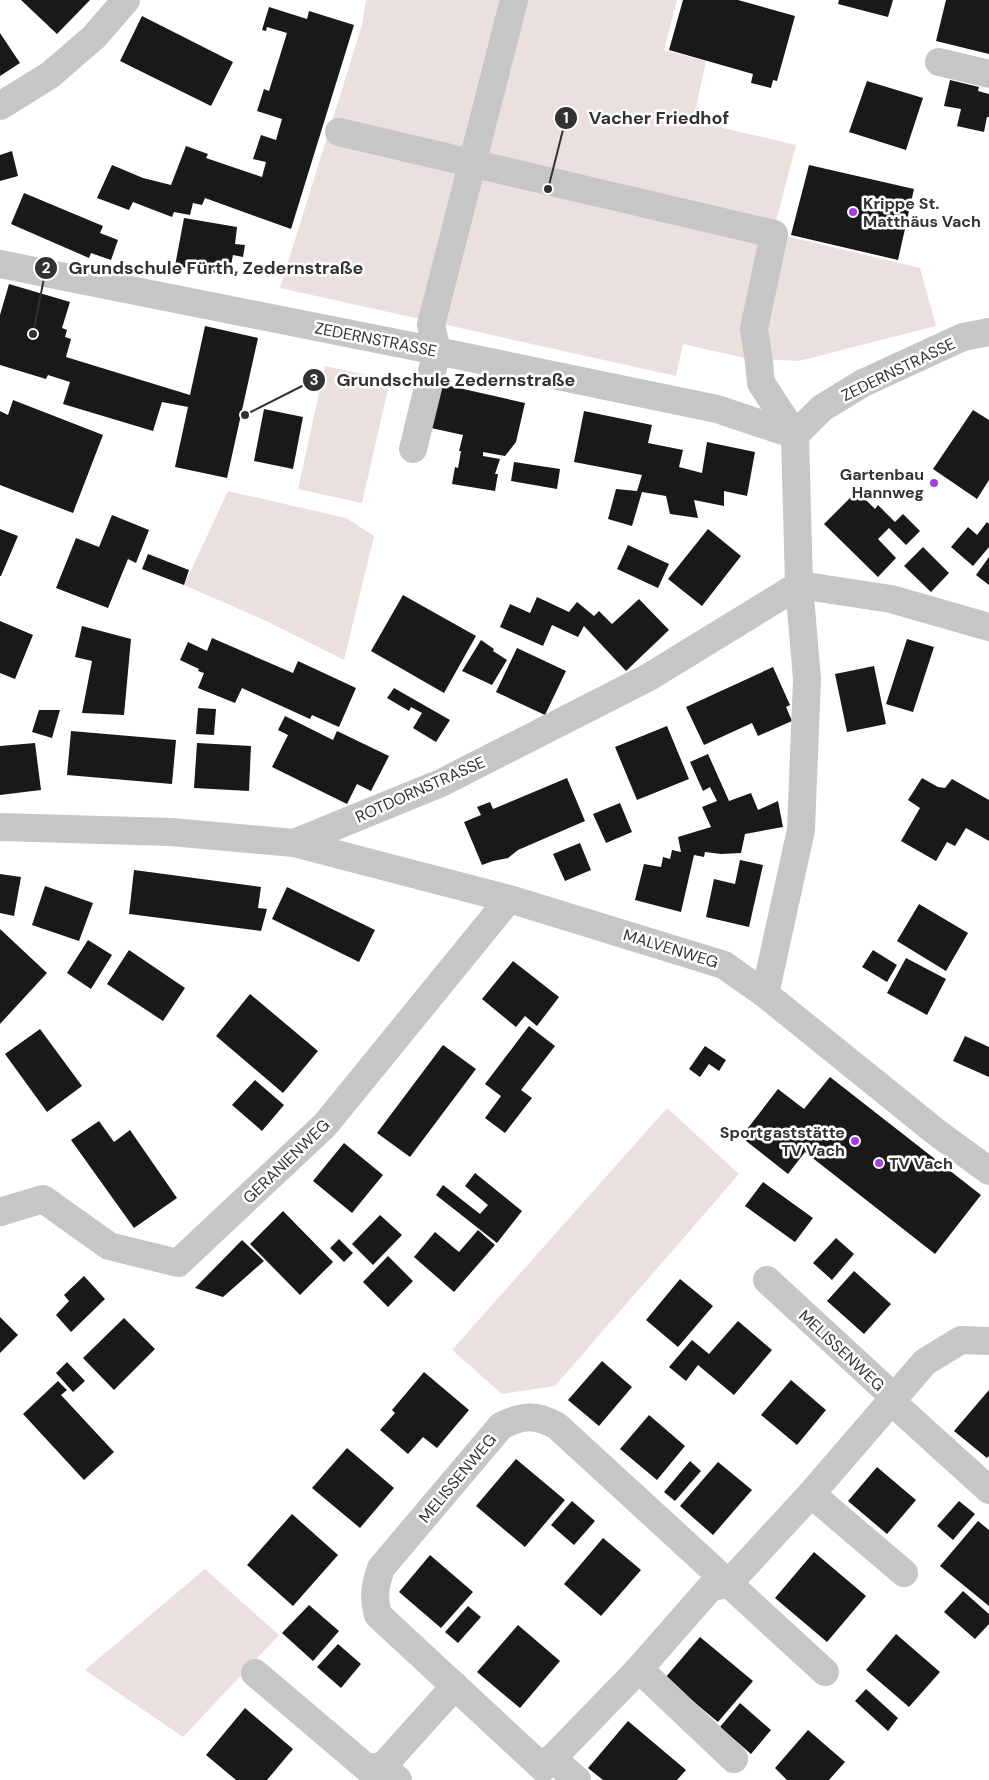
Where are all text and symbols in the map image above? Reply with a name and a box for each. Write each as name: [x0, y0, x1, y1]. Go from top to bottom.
callout: Vacher Friedhof: [553, 101, 739, 134]
text: Vacher Friedhof: [589, 106, 729, 130]
text: 1: [563, 108, 569, 128]
place label: Krippe St. Matthäus Vach: [863, 193, 981, 232]
marker: Krippe St. Matthäus Vach: [847, 206, 859, 218]
callout: Grundschule Fürth, Zedernstraße: [33, 252, 373, 285]
text: Grundschule Fürth, Zedernstraße: [69, 256, 364, 280]
text: 2: [42, 258, 51, 278]
street label: ZEDERNSTRASSE: [313, 317, 439, 362]
street label: ZEDERNSTRASSE: [838, 333, 959, 406]
callout: Grundschule Zedernstraße: [302, 363, 586, 396]
text: Grundschule Zedernstraße: [337, 368, 576, 392]
text: 3: [309, 370, 319, 390]
place label: Gartenbau Hannweg: [840, 464, 924, 503]
marker: Gartenbau Hannweg: [928, 477, 940, 489]
street label: ROTDORNSTRASSE: [352, 751, 488, 828]
street label: MALVENWEG: [621, 924, 721, 973]
street label: GERANIENWEG: [238, 1115, 334, 1208]
place label: Sportgaststätte TV Vach: [720, 1122, 845, 1161]
marker: Sportgaststätte TV Vach: [849, 1135, 861, 1147]
place label: TV Vach: [889, 1153, 953, 1174]
marker: TV Vach: [873, 1157, 885, 1169]
street label: MELISSENWEG: [794, 1305, 889, 1396]
street label: MELISSENWEG: [414, 1429, 501, 1527]

